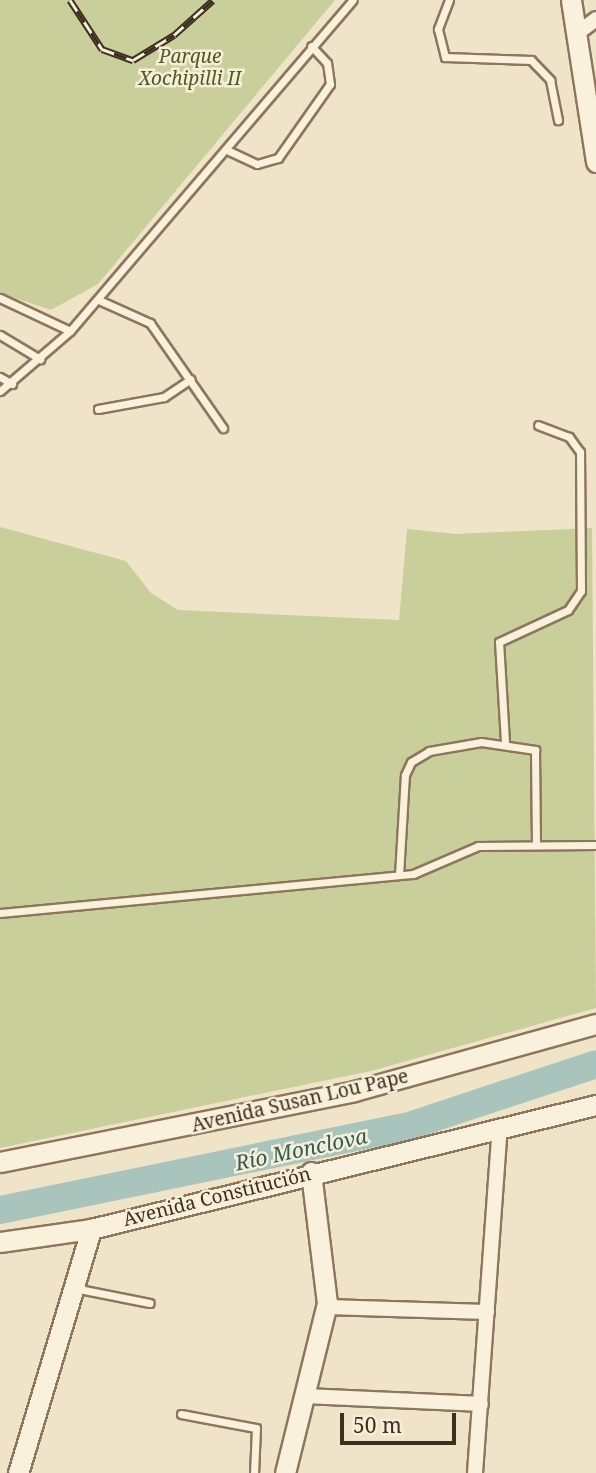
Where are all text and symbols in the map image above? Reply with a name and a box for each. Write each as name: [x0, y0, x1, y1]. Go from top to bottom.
park label: Parque Xochipilli II: [139, 46, 241, 90]
street label: Avenida Susan Lou Pape: [189, 1065, 411, 1137]
water label: Río Monclova: [233, 1123, 369, 1175]
street label: Avenida Constitución: [121, 1163, 313, 1231]
scale bar: [344, 1400, 460, 1444]
text: 50 m: [353, 1411, 402, 1439]

